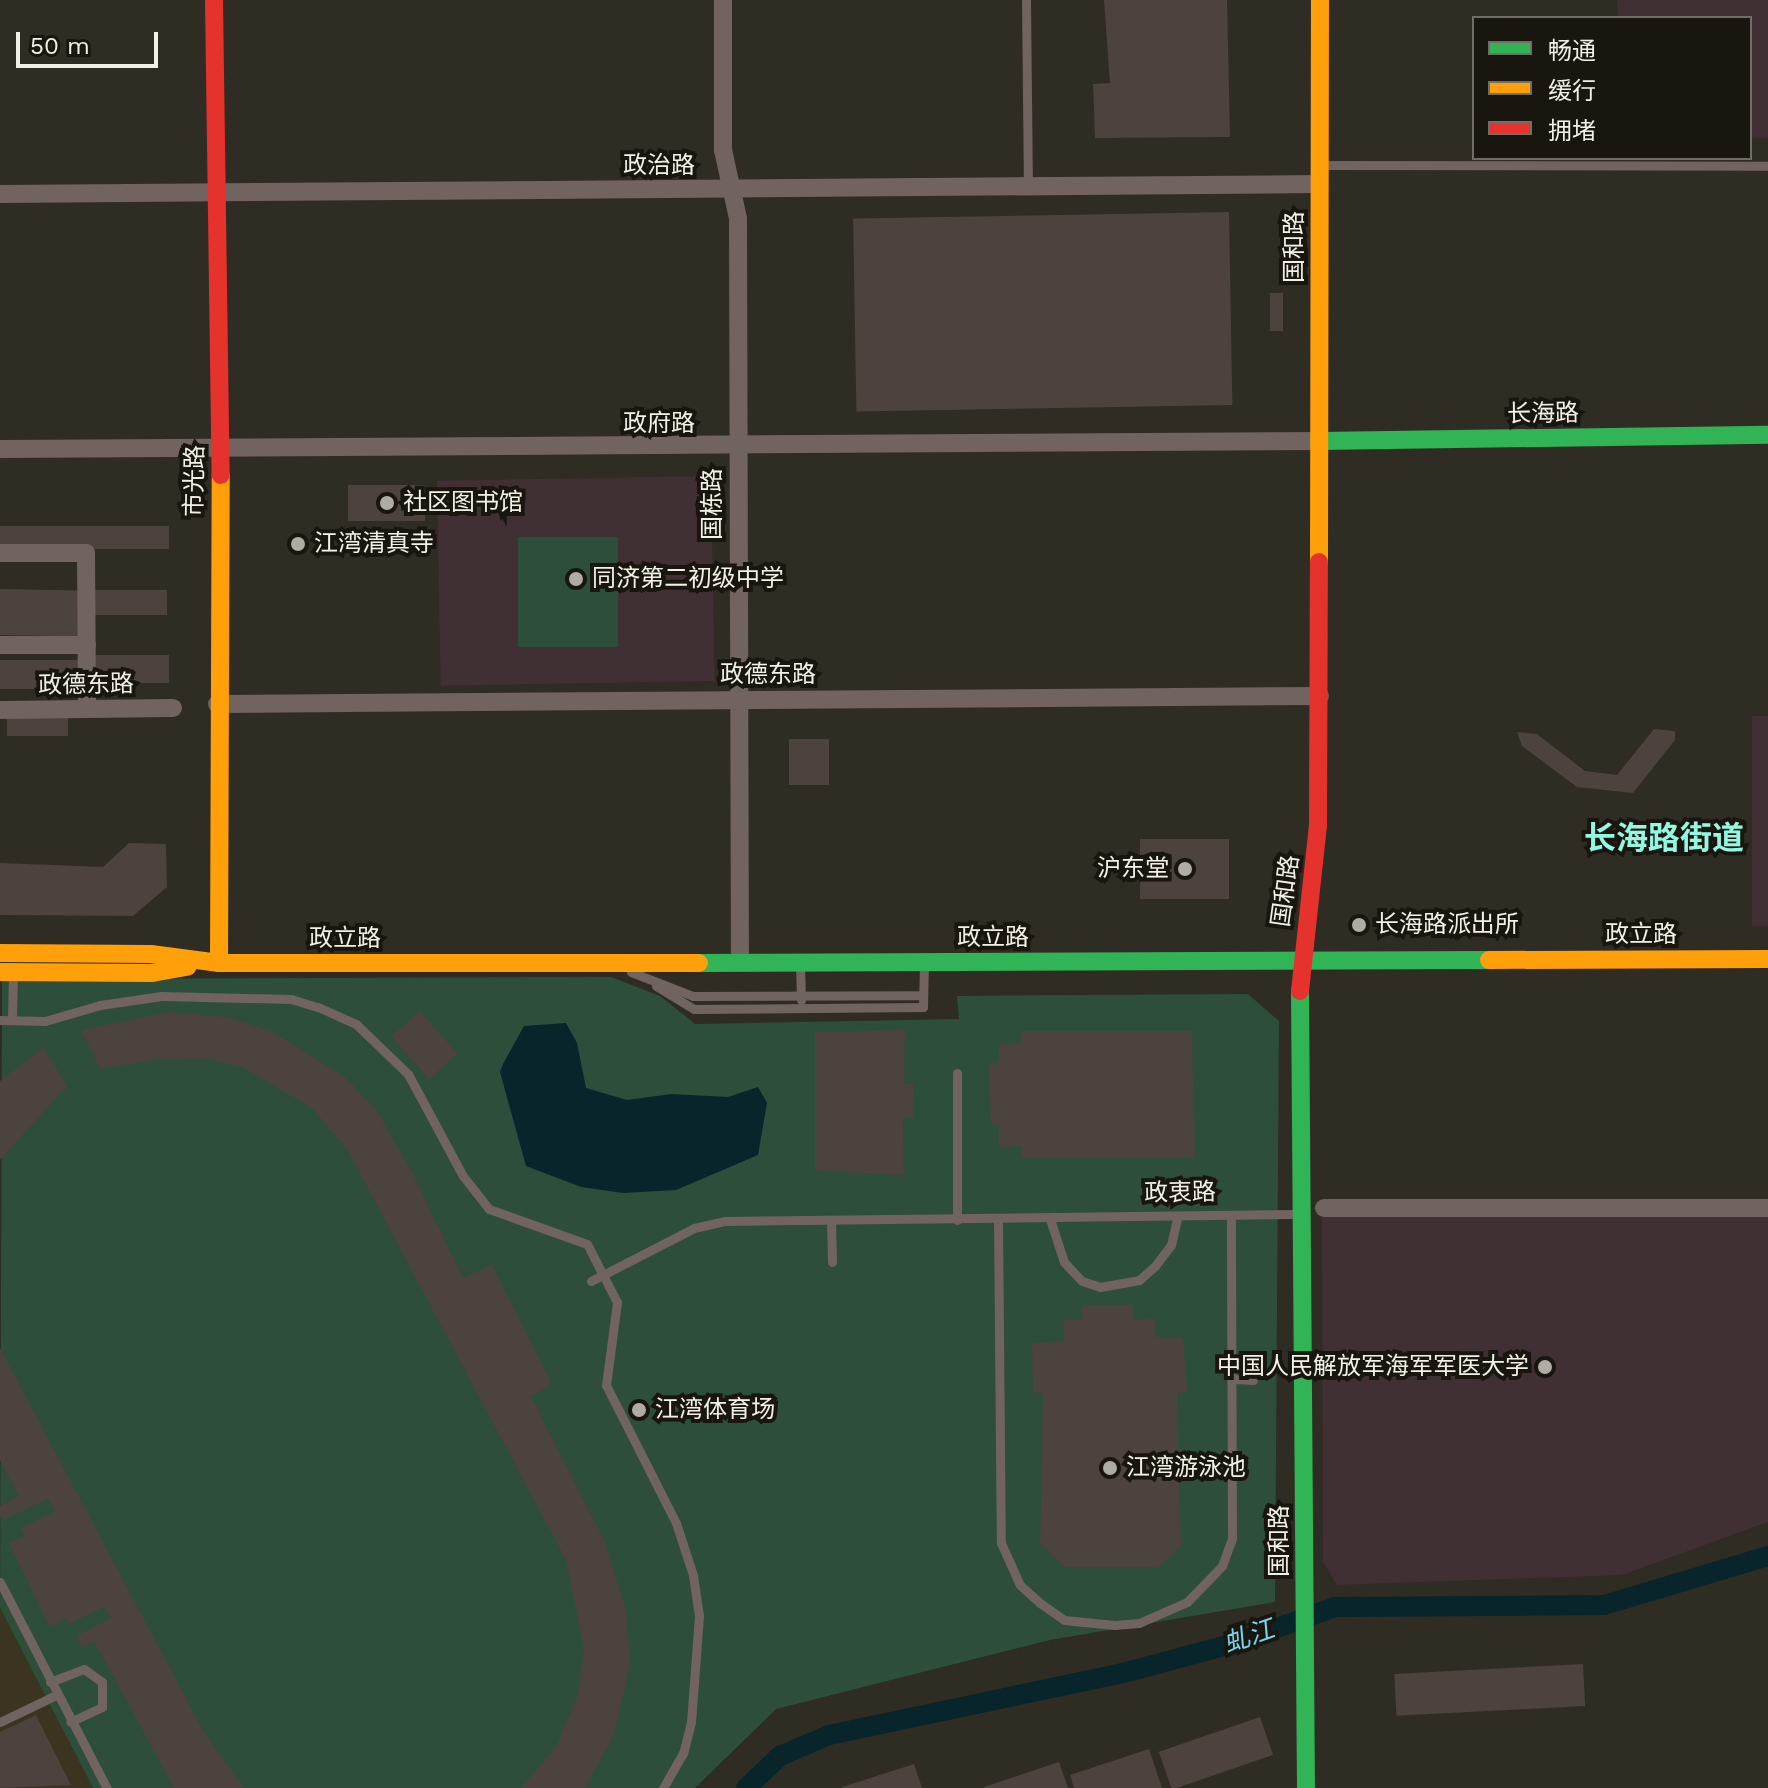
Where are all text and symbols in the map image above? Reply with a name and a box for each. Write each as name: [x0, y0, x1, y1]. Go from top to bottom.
scale bar: [20, 16, 162, 66]
legend: [1472, 16, 1752, 160]
text: 50 m: [30, 32, 90, 60]
text: 畅通: [1548, 37, 1596, 65]
text: 缓行: [1548, 77, 1596, 105]
text: 拥堵: [1548, 117, 1596, 145]
street label: 政治路: [623, 152, 695, 180]
street label: 国和路: [1281, 211, 1309, 283]
street label: 长海路: [1507, 399, 1579, 429]
street label: 政府路: [623, 410, 695, 438]
street label: 市光路: [180, 445, 210, 517]
street label: 国栋路: [699, 468, 727, 540]
place label: 社区图书馆: [403, 489, 523, 517]
marker: 社区图书馆: [378, 494, 396, 512]
place label: 江湾清真寺: [314, 530, 434, 558]
marker: 江湾清真寺: [289, 535, 307, 553]
place label: 同济第二初级中学: [592, 565, 784, 593]
marker: 同济第二初级中学: [567, 570, 585, 588]
street label: 政德东路: [720, 661, 816, 689]
street label: 政德东路: [38, 670, 134, 700]
district label: 长海路街道: [1584, 819, 1744, 857]
street label: 国和路: [1267, 853, 1305, 929]
place label: 沪东堂: [1097, 855, 1169, 883]
marker: 沪东堂: [1176, 860, 1194, 878]
place label: 长海路派出所: [1375, 911, 1519, 939]
marker: 长海路派出所: [1350, 916, 1368, 934]
street label: 政立路: [1605, 921, 1677, 949]
street label: 政立路: [957, 924, 1029, 952]
street label: 政立路: [309, 925, 381, 953]
street label: 政衷路: [1144, 1178, 1216, 1208]
place label: 中国人民解放军海军军医大学: [1217, 1353, 1529, 1381]
marker: 中国人民解放军海军军医大学: [1536, 1358, 1554, 1376]
place label: 江湾体育场: [655, 1396, 775, 1424]
marker: 江湾体育场: [630, 1401, 648, 1419]
place label: 江湾游泳池: [1126, 1454, 1246, 1482]
marker: 江湾游泳池: [1101, 1459, 1119, 1477]
street label: 国和路: [1266, 1505, 1294, 1577]
water label: 虬江: [1219, 1614, 1279, 1660]

